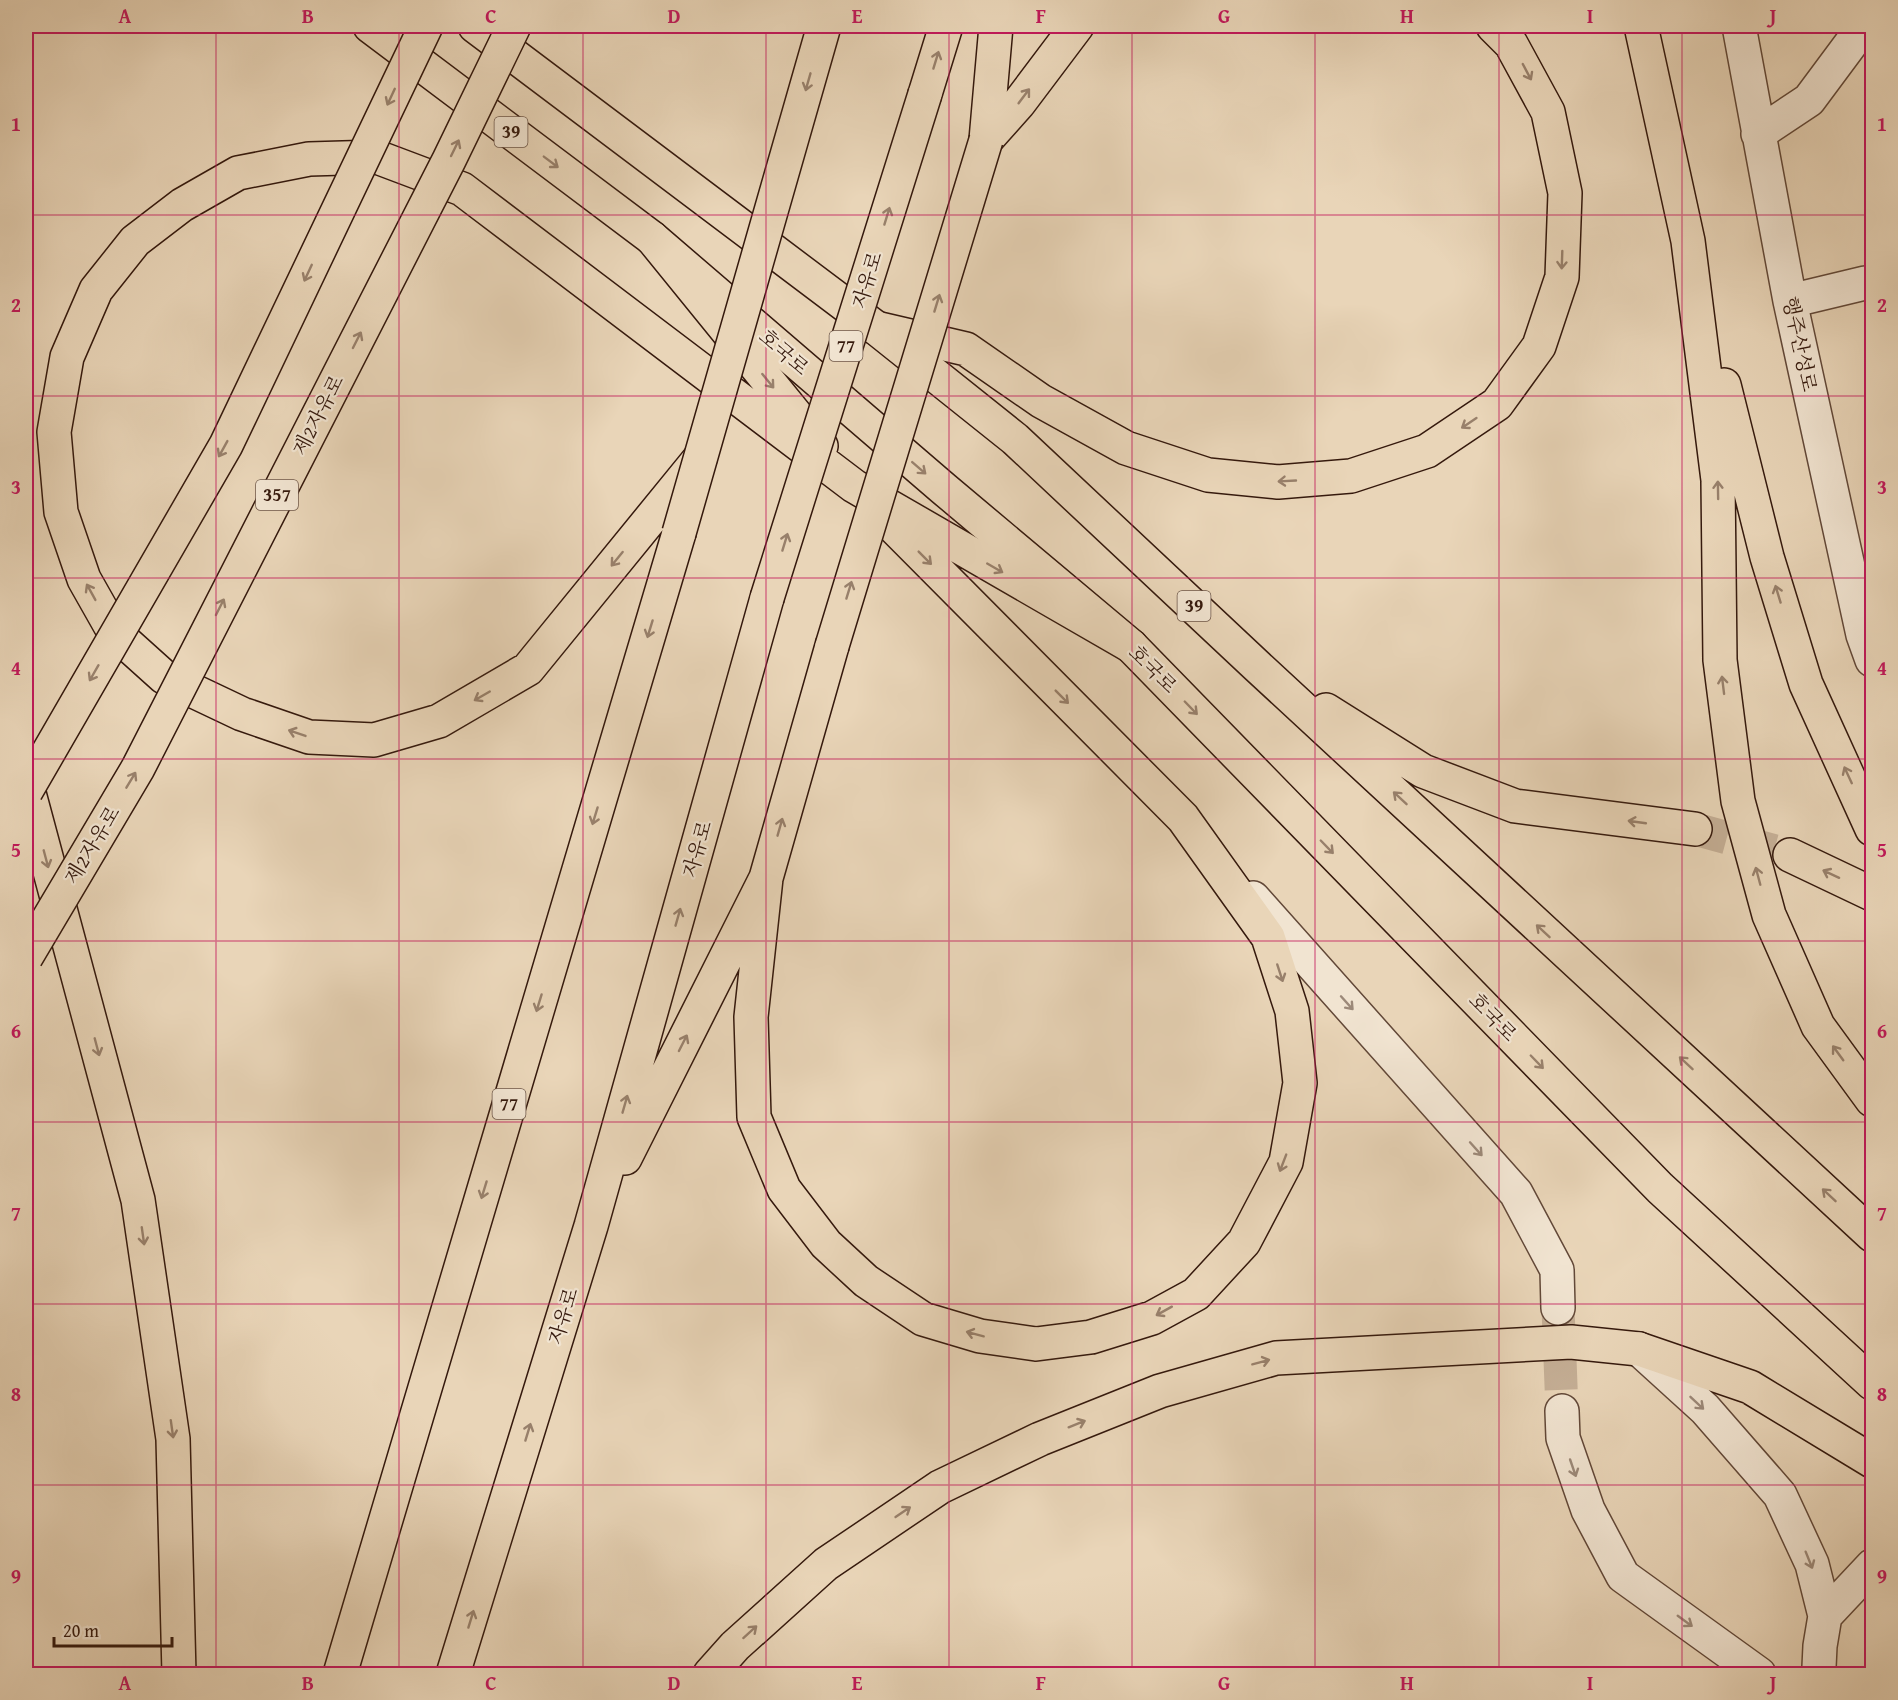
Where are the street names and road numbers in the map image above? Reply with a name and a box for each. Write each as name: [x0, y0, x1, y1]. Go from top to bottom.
road number: 39: [494, 117, 528, 147]
street label: 자유로: [844, 248, 889, 312]
street label: 행주산성로: [1776, 294, 1825, 394]
street label: 호국로: [753, 322, 816, 382]
road number: 77: [830, 331, 862, 361]
street label: 제2자유로: [285, 369, 350, 460]
road number: 357: [256, 480, 298, 510]
road number: 39: [1178, 591, 1210, 621]
street label: 호국로: [1123, 638, 1184, 699]
street label: 제2자유로: [57, 800, 126, 889]
street label: 자유로: [675, 817, 718, 881]
street label: 호국로: [1463, 986, 1524, 1048]
road number: 77: [492, 1089, 526, 1119]
street label: 자유로: [540, 1284, 585, 1348]

